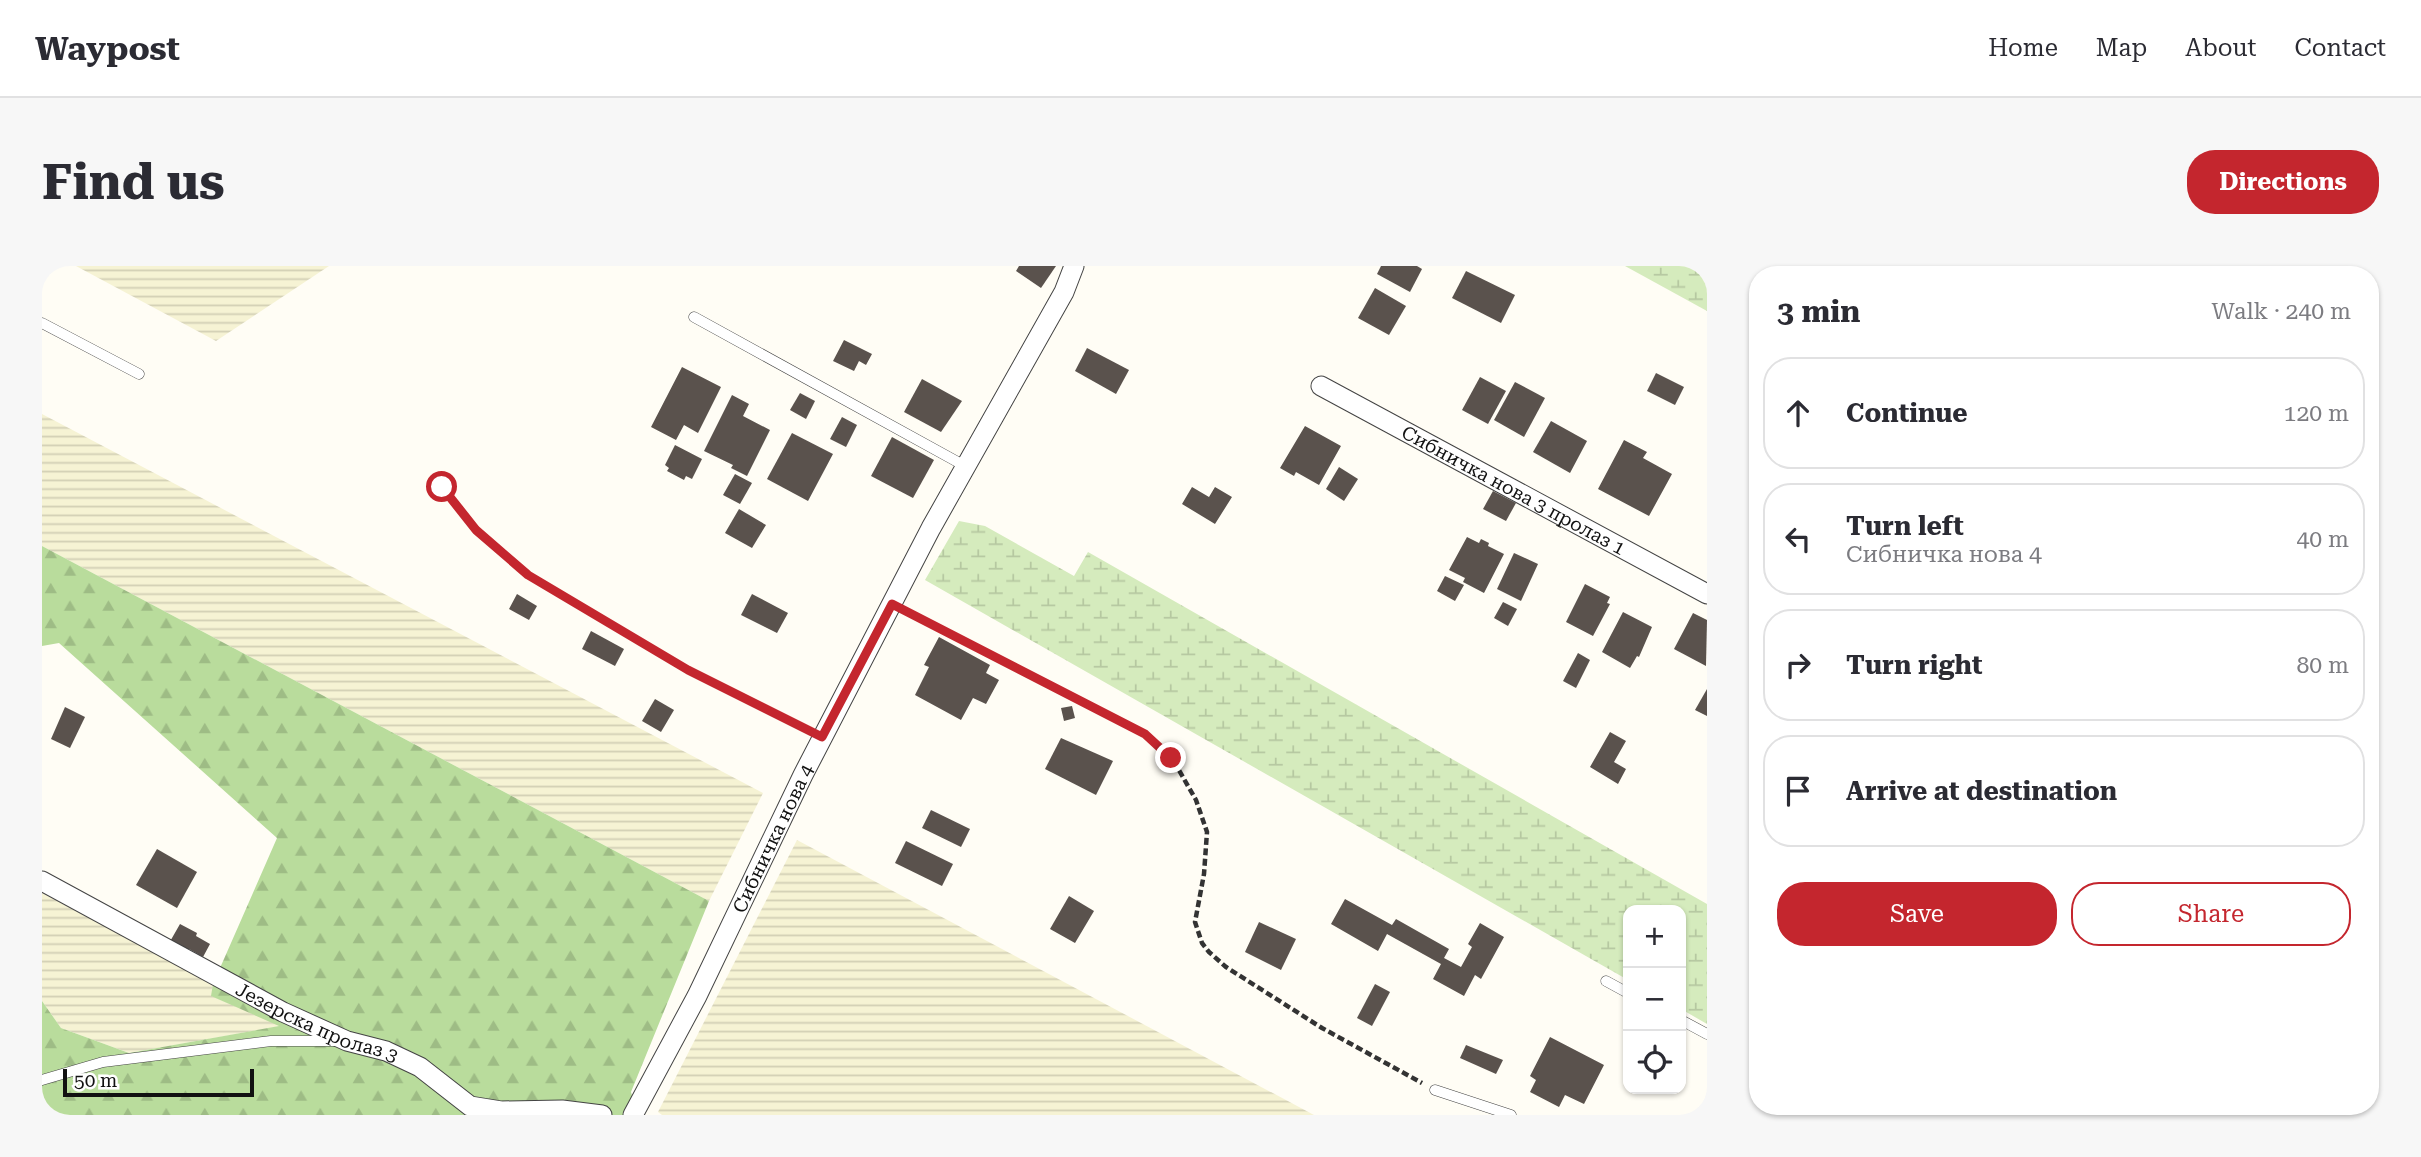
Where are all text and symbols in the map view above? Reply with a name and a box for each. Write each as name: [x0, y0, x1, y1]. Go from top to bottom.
text: Waypost: [35, 29, 180, 68]
text: Home: [1988, 34, 2058, 62]
text: Map: [2096, 34, 2147, 62]
text: About: [2185, 34, 2256, 62]
text: Contact: [2294, 34, 2386, 62]
button: Directions: [2187, 150, 2379, 214]
text: Find us: [42, 154, 225, 211]
text: 3 min: [1777, 294, 1860, 329]
text: Walk · 240 m: [2212, 298, 2351, 325]
icon: ahead: [1779, 394, 1817, 432]
text: Continue: [1846, 398, 1968, 428]
text: 120 m: [2284, 400, 2349, 427]
street label: Сибничка нова 3 пролаз 1: [1398, 421, 1629, 560]
route start: [426, 471, 457, 502]
text: Turn left: [1846, 511, 1964, 541]
icon: left: [1779, 520, 1817, 558]
text: 40 m: [2296, 526, 2349, 553]
text: Сибничка нова 4: [1846, 541, 2042, 568]
icon: right: [1779, 646, 1817, 684]
text: Turn right: [1846, 650, 1982, 680]
text: 80 m: [2296, 652, 2349, 679]
route end: [1155, 742, 1186, 773]
street label: Сибничка нова 4: [728, 760, 819, 917]
icon: arrive: [1779, 772, 1817, 810]
text: Arrive at destination: [1846, 776, 2117, 806]
button: Save: [1777, 882, 2057, 946]
button: Share: [2071, 882, 2351, 946]
map controls: [1623, 905, 1686, 1094]
button: +: [1623, 905, 1686, 968]
button: −: [1623, 968, 1686, 1031]
street label: Језерска пролаз 3: [232, 978, 402, 1067]
button: locate: [1623, 1031, 1686, 1094]
scale bar: [63, 1066, 254, 1098]
text: 50 m: [74, 1069, 117, 1092]

